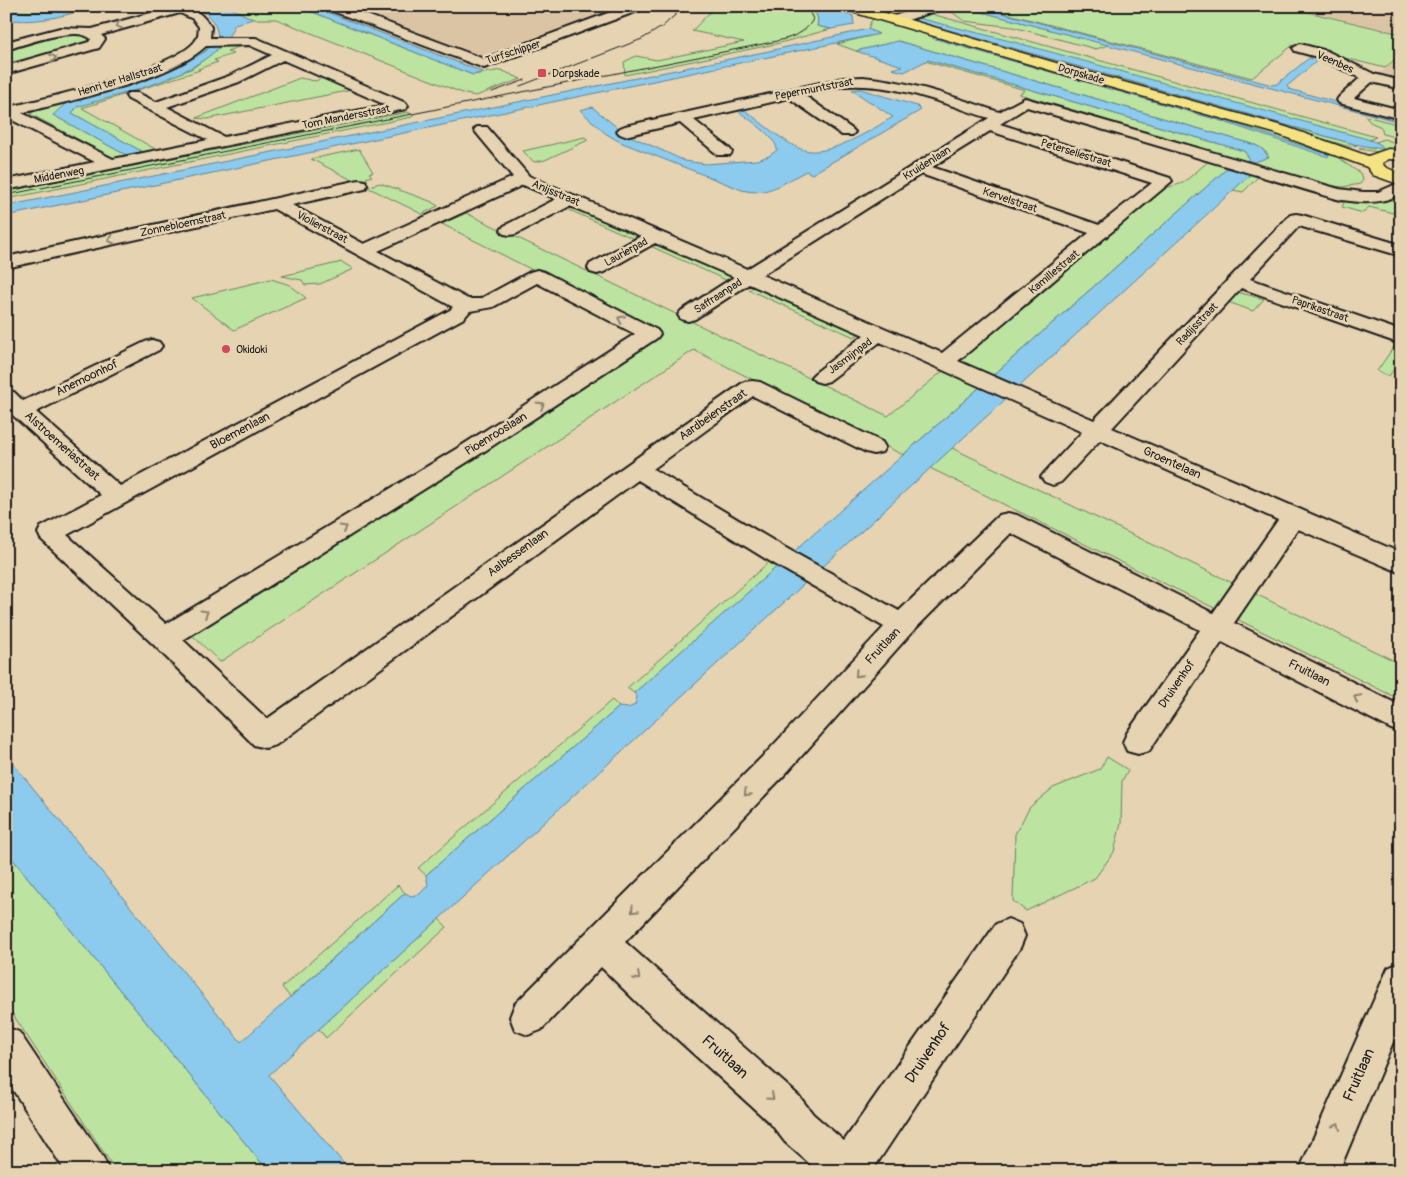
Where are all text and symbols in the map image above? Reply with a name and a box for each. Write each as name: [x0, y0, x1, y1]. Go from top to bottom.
one-way arrow: [116, 20, 124, 30]
street label: Turfschipper: [484, 37, 542, 67]
street label: Veenbes: [1314, 48, 1356, 76]
one-way arrow: [49, 53, 57, 63]
street label: Henri ter Hallstraat: [76, 61, 164, 99]
street label: Dorpskade: [1056, 61, 1106, 87]
marker: Dorpskade: [536, 67, 548, 79]
place label: Dorpskade: [552, 67, 600, 80]
street label: Pepermuntstraat: [774, 75, 855, 103]
street label: Tom Mandersstraat: [301, 102, 392, 132]
street label: Peterseliestraat: [1039, 136, 1113, 170]
street label: Kruidenlaan: [901, 143, 953, 183]
street label: Middenweg: [33, 164, 86, 186]
street label: Anijsstraat: [530, 177, 582, 209]
street label: Kervelstraat: [981, 185, 1039, 216]
street label: Zonnebloemstraat: [139, 208, 228, 239]
street label: Violierstraat: [294, 208, 350, 246]
one-way arrow: [106, 234, 115, 245]
street label: Laurierpad: [602, 235, 650, 269]
street label: Kamillestraat: [1026, 247, 1082, 297]
street label: Saffraanpad: [692, 276, 744, 316]
street label: Paprikastraat: [1290, 293, 1351, 325]
street label: Radijsstraat: [1174, 300, 1221, 348]
one-way arrow: [617, 315, 626, 325]
street label: Jasmijnpad: [825, 335, 875, 377]
marker: Okidoki: [220, 343, 232, 355]
place label: Okidoki: [236, 343, 267, 356]
street label: Anemoonhof: [53, 356, 121, 400]
street label: Aardbeienstraat: [676, 386, 750, 444]
one-way arrow: [536, 402, 545, 411]
street label: Alstroemeriastraat: [21, 408, 103, 484]
street label: Bloemenlaan: [208, 409, 273, 453]
street label: Pioenrooslaan: [462, 409, 530, 459]
street label: Groentelaan: [1141, 444, 1204, 483]
one-way arrow: [338, 524, 347, 534]
street label: Aalbessenlaan: [485, 526, 552, 580]
one-way arrow: [200, 609, 209, 619]
street label: Fruitlaan: [862, 624, 904, 668]
street label: Fruitlaan: [1286, 656, 1333, 690]
street label: Druivenhof: [1155, 657, 1199, 711]
one-way arrow: [854, 668, 863, 677]
one-way arrow: [1354, 694, 1363, 704]
one-way arrow: [744, 787, 753, 796]
one-way arrow: [631, 904, 640, 913]
one-way arrow: [631, 971, 640, 980]
street label: Druivenhof: [901, 1019, 955, 1087]
street label: Fruitlaan: [698, 1031, 752, 1083]
street label: Fruitlaan: [1339, 1045, 1379, 1105]
one-way arrow: [766, 1091, 775, 1100]
one-way arrow: [1331, 1122, 1342, 1131]

